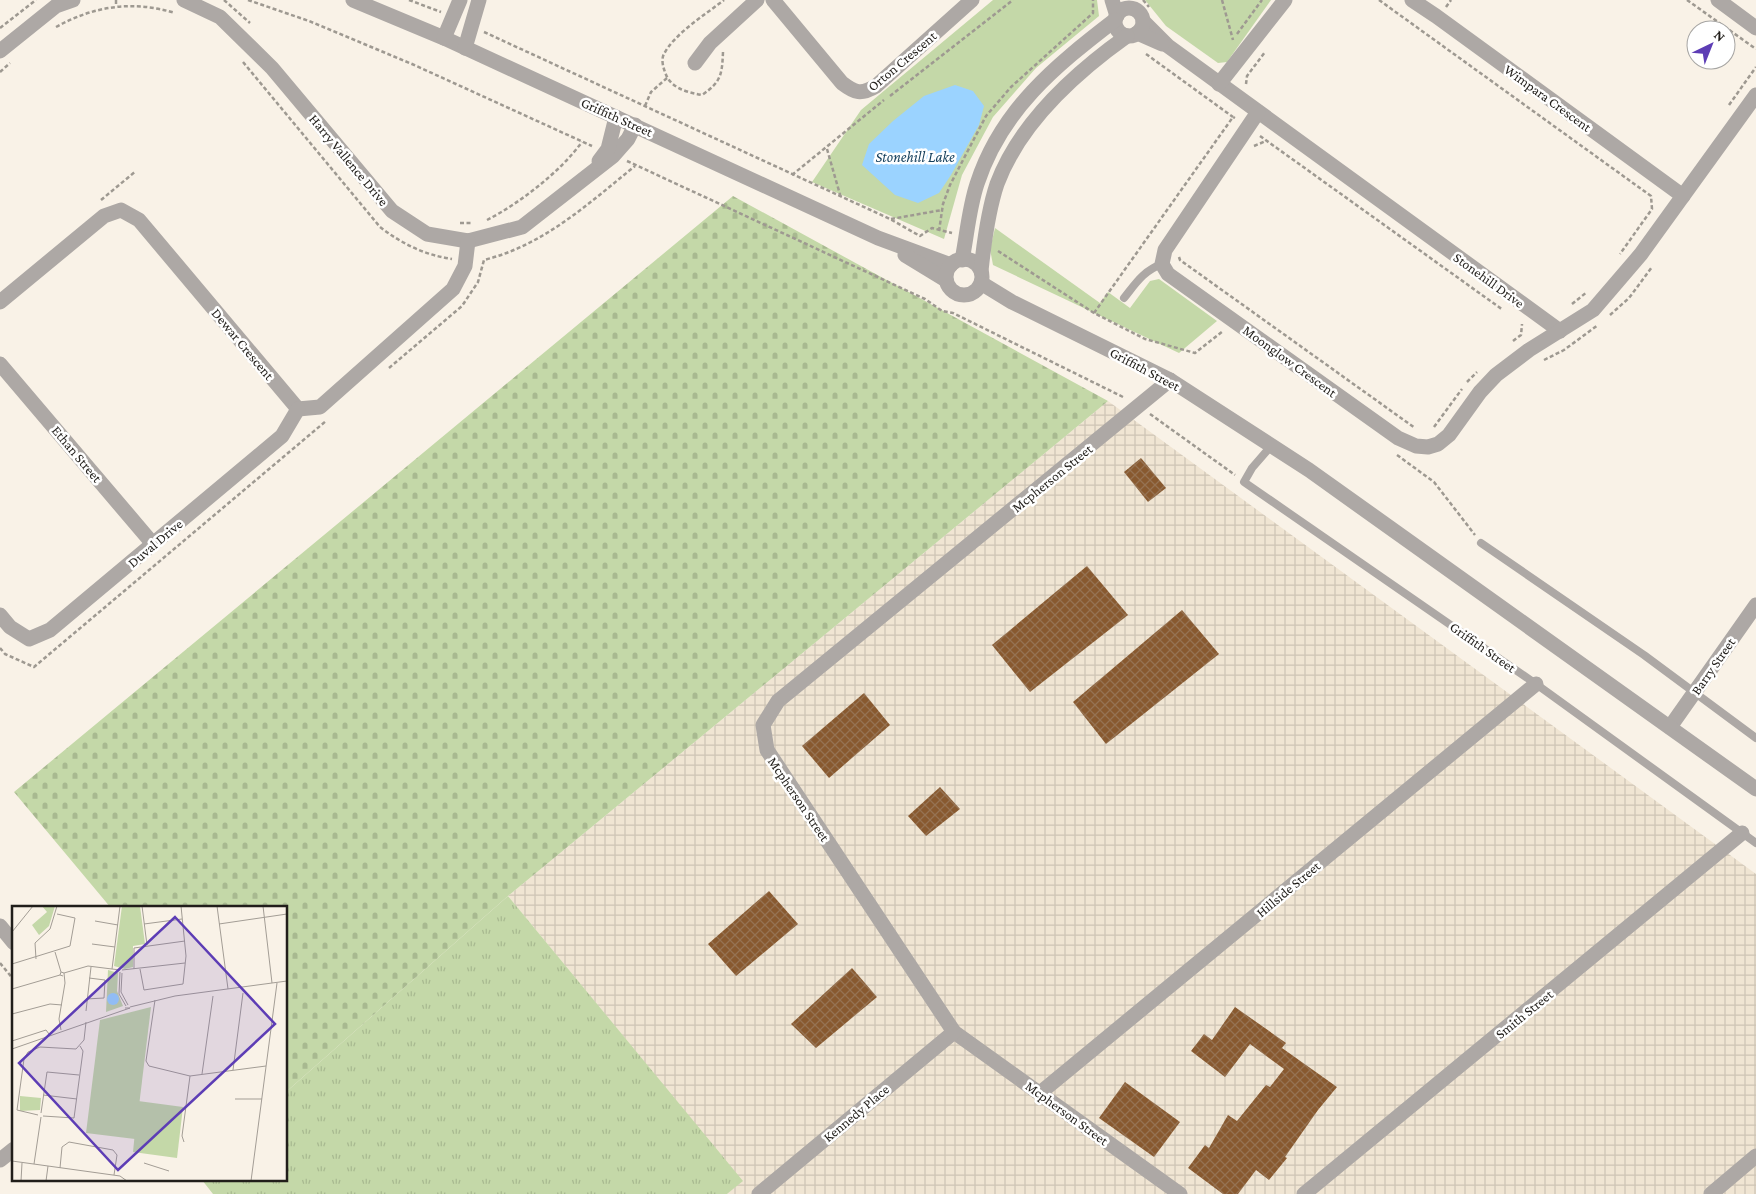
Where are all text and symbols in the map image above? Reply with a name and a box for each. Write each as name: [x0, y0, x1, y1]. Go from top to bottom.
north arrow: [1686, 20, 1736, 70]
text: N: [1711, 26, 1729, 45]
street label: Orton Crescent: [864, 27, 940, 94]
street label: Wimpara Crescent: [1501, 61, 1595, 135]
street label: Griffith Street: [579, 94, 656, 140]
street label: Harry Vallence Drive: [306, 111, 392, 209]
water label: Stonehill Lake: [875, 149, 955, 165]
street label: Stonehill Drive: [1451, 249, 1527, 311]
street label: Dewar Crescent: [208, 305, 278, 383]
street label: Moonglow Crescent: [1240, 322, 1340, 401]
street label: Griffith Street: [1107, 344, 1183, 394]
street label: Ethan Street: [49, 422, 106, 486]
street label: Mcpherson Street: [1009, 440, 1096, 515]
street label: Duval Drive: [124, 516, 186, 570]
street label: Griffith Street: [1447, 618, 1519, 676]
street label: Barry Street: [1688, 634, 1739, 698]
street label: Mcpherson Street: [765, 754, 833, 845]
street label: Hillside Street: [1253, 857, 1323, 920]
inset map: [12, 906, 288, 1182]
street label: Smith Street: [1492, 986, 1556, 1042]
street label: Mcpherson Street: [1022, 1078, 1112, 1149]
street label: Kennedy Place: [820, 1081, 892, 1145]

